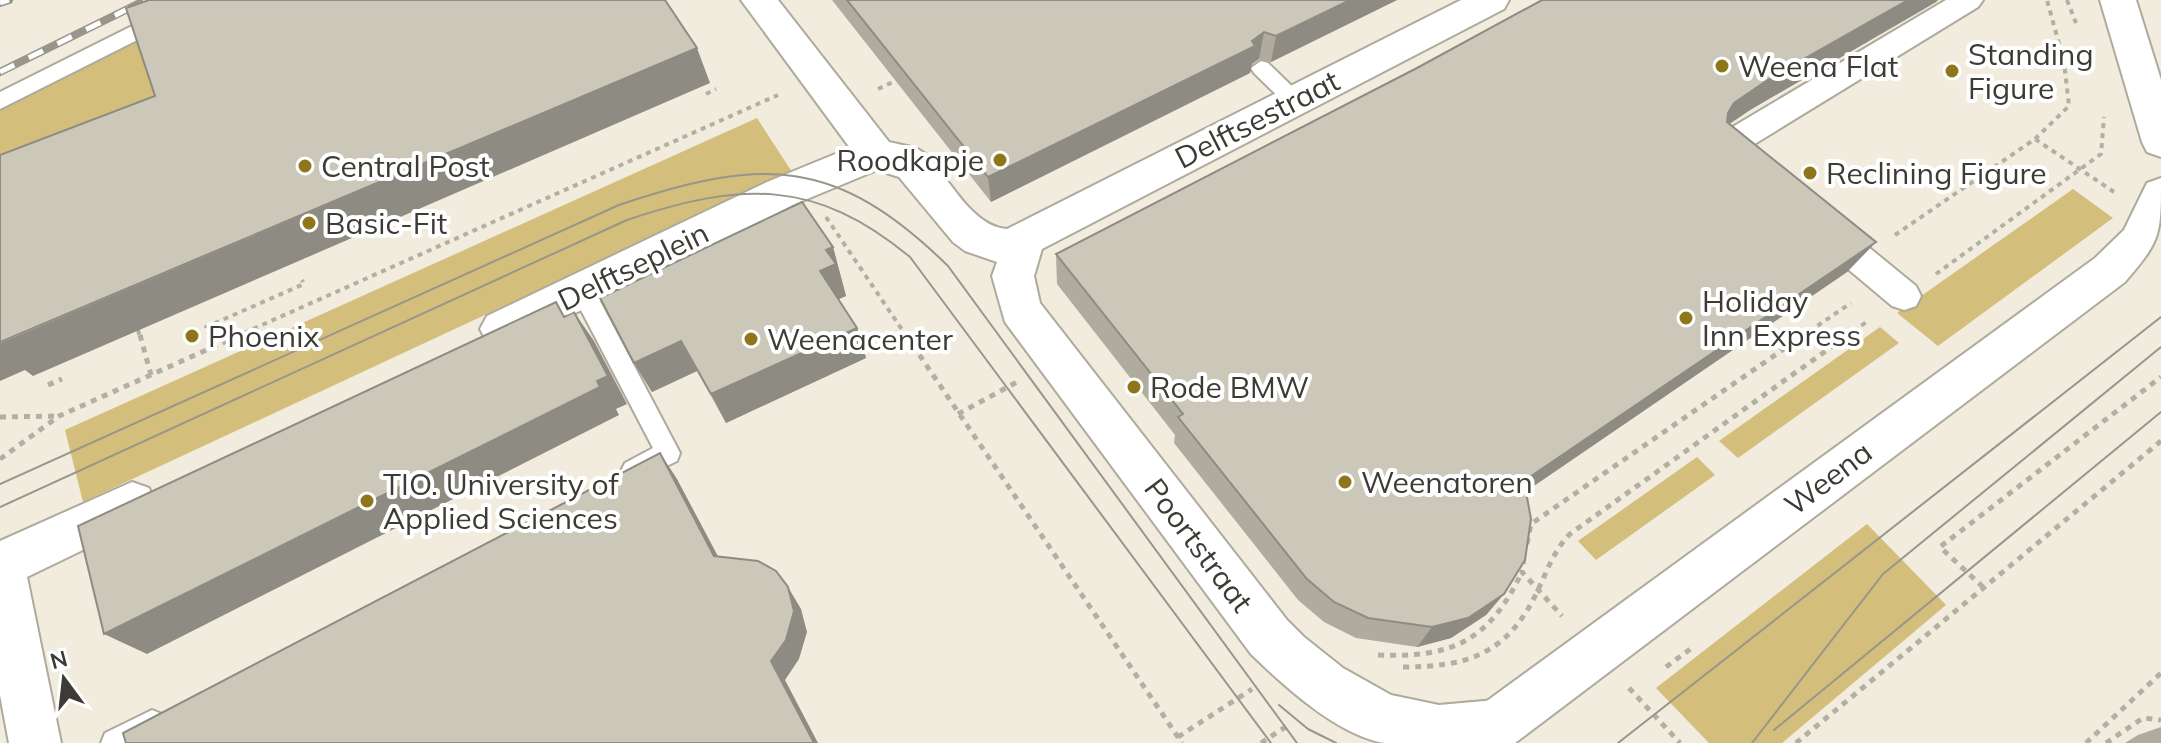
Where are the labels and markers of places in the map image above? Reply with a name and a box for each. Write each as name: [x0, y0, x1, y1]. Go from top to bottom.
place label: Standing Figure: [1968, 35, 2094, 107]
place label: Weena Flat: [1738, 47, 1898, 85]
marker: Weena Flat: [1713, 57, 1731, 75]
marker: Standing Figure: [1943, 62, 1961, 80]
place label: Roodkapje: [837, 141, 984, 179]
place label: Central Post: [321, 147, 490, 185]
marker: Roodkapje: [991, 151, 1009, 169]
place label: Reclining Figure: [1826, 154, 2047, 192]
marker: Central Post: [296, 157, 314, 175]
marker: Reclining Figure: [1801, 164, 1819, 182]
place label: Basic-Fit: [325, 204, 447, 242]
marker: Basic-Fit: [300, 214, 318, 232]
place label: Holiday Inn Express: [1702, 282, 1861, 354]
marker: Holiday Inn Express: [1677, 309, 1695, 327]
place label: Phoenix: [208, 317, 319, 355]
place label: Weenacenter: [767, 320, 953, 358]
marker: Phoenix: [183, 327, 201, 345]
marker: Weenacenter: [742, 330, 760, 348]
place label: Rode BMW: [1150, 368, 1309, 406]
marker: Rode BMW: [1125, 378, 1143, 396]
place label: Weenatoren: [1361, 463, 1533, 501]
place label: TIO. University of Applied Sciences: [383, 465, 619, 537]
marker: Weenatoren: [1336, 473, 1354, 491]
marker: TIO. University of Applied Sciences: [358, 492, 376, 510]

